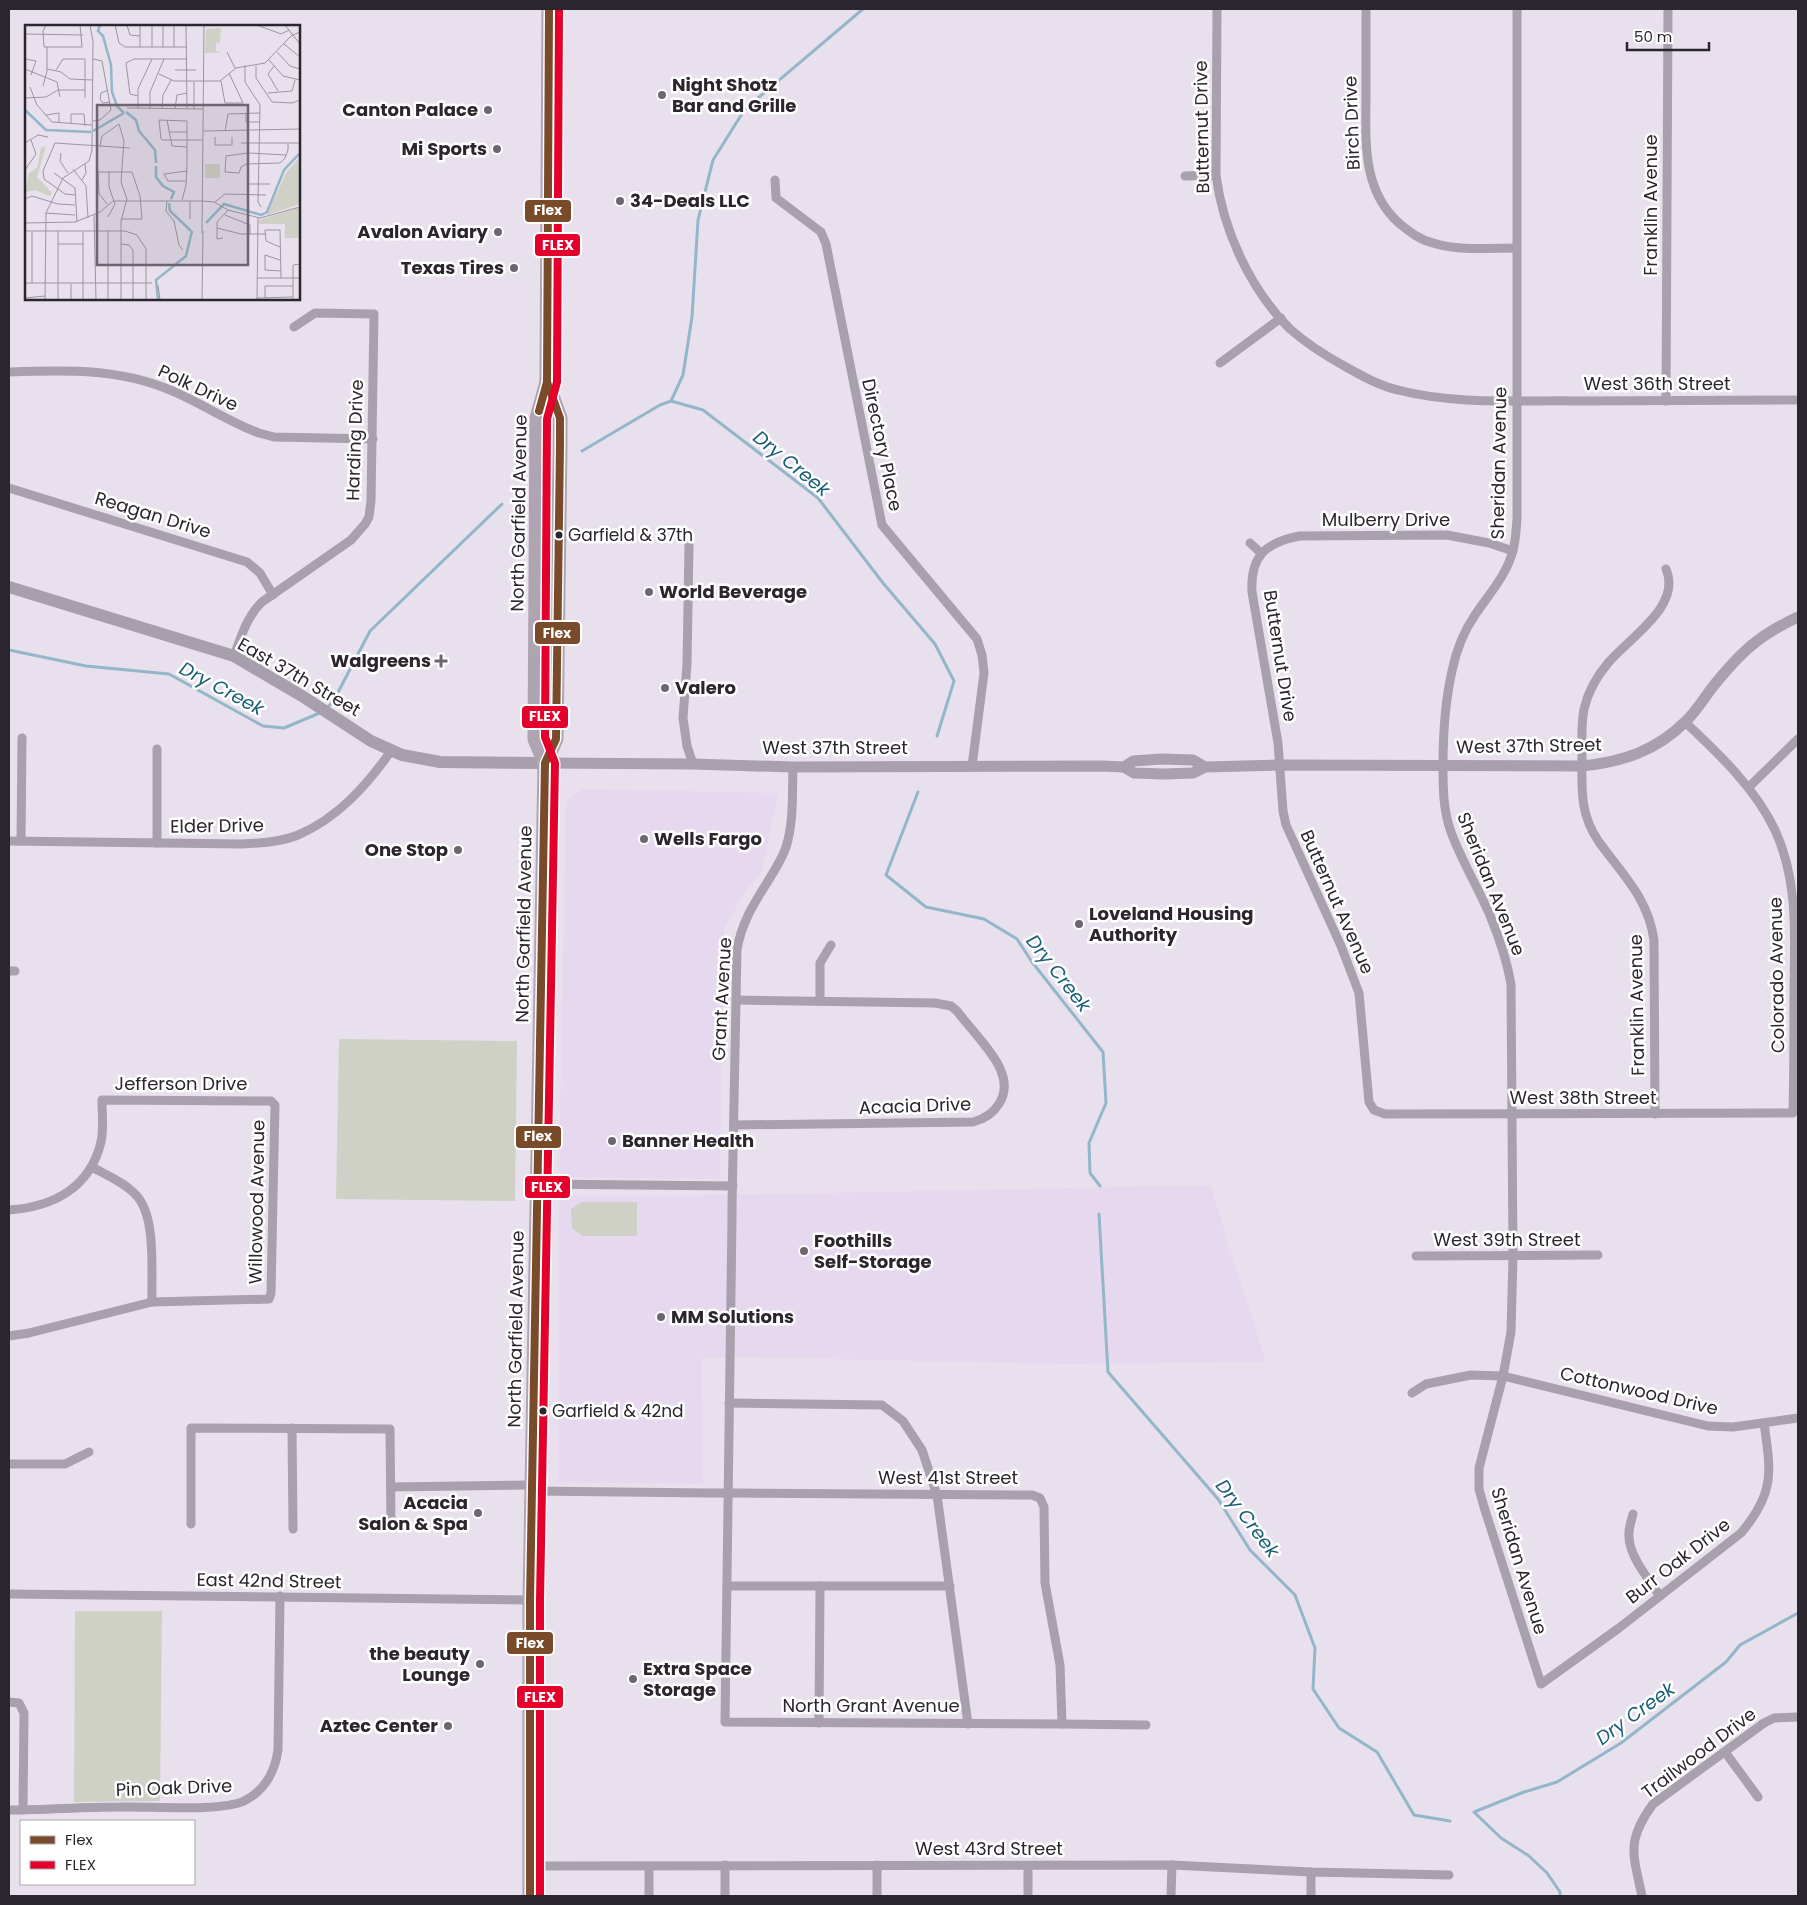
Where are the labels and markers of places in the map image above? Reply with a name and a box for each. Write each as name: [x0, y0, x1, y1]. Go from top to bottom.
place label: Night Shotz Bar and Grille: [672, 72, 796, 118]
marker: Night Shotz Bar and Grille: [656, 89, 668, 101]
place label: Canton Palace: [342, 97, 478, 122]
marker: Canton Palace: [482, 104, 494, 116]
place label: Mi Sports: [402, 136, 487, 161]
marker: Mi Sports: [491, 143, 503, 155]
place label: 34-Deals LLC: [630, 188, 750, 213]
marker: 34-Deals LLC: [614, 195, 626, 207]
place label: Avalon Aviary: [357, 219, 489, 244]
marker: Avalon Aviary: [492, 226, 504, 238]
place label: Texas Tires: [401, 255, 504, 280]
marker: Texas Tires: [508, 262, 520, 274]
place label: Garfield & 37th: [568, 523, 693, 547]
marker: Garfield & 37th: [554, 530, 564, 540]
place label: World Beverage: [659, 579, 807, 604]
marker: World Beverage: [643, 586, 655, 598]
place label: Walgreens: [330, 648, 431, 673]
marker: Walgreens: [435, 655, 447, 667]
place label: Valero: [675, 675, 736, 700]
marker: Valero: [659, 682, 671, 694]
place label: Wells Fargo: [654, 826, 762, 851]
marker: Wells Fargo: [638, 833, 650, 845]
place label: One Stop: [365, 837, 448, 862]
marker: One Stop: [452, 844, 464, 856]
place label: Loveland Housing Authority: [1089, 901, 1254, 947]
marker: Loveland Housing Authority: [1073, 918, 1085, 930]
place label: Banner Health: [622, 1128, 754, 1153]
marker: Banner Health: [606, 1135, 618, 1147]
place label: Foothills Self-Storage: [814, 1228, 931, 1274]
marker: Foothills Self-Storage: [798, 1245, 810, 1257]
place label: MM Solutions: [671, 1304, 794, 1329]
marker: MM Solutions: [655, 1311, 667, 1323]
place label: Garfield & 42nd: [552, 1399, 684, 1423]
marker: Garfield & 42nd: [538, 1406, 548, 1416]
place label: Acacia Salon & Spa: [358, 1490, 468, 1536]
marker: Acacia Salon & Spa: [472, 1507, 484, 1519]
place label: the beauty Lounge: [369, 1641, 471, 1687]
place label: Extra Space Storage: [643, 1656, 752, 1702]
marker: the beauty Lounge: [474, 1658, 486, 1670]
marker: Extra Space Storage: [627, 1673, 639, 1685]
place label: Aztec Center: [320, 1713, 438, 1738]
marker: Aztec Center: [442, 1720, 454, 1732]

